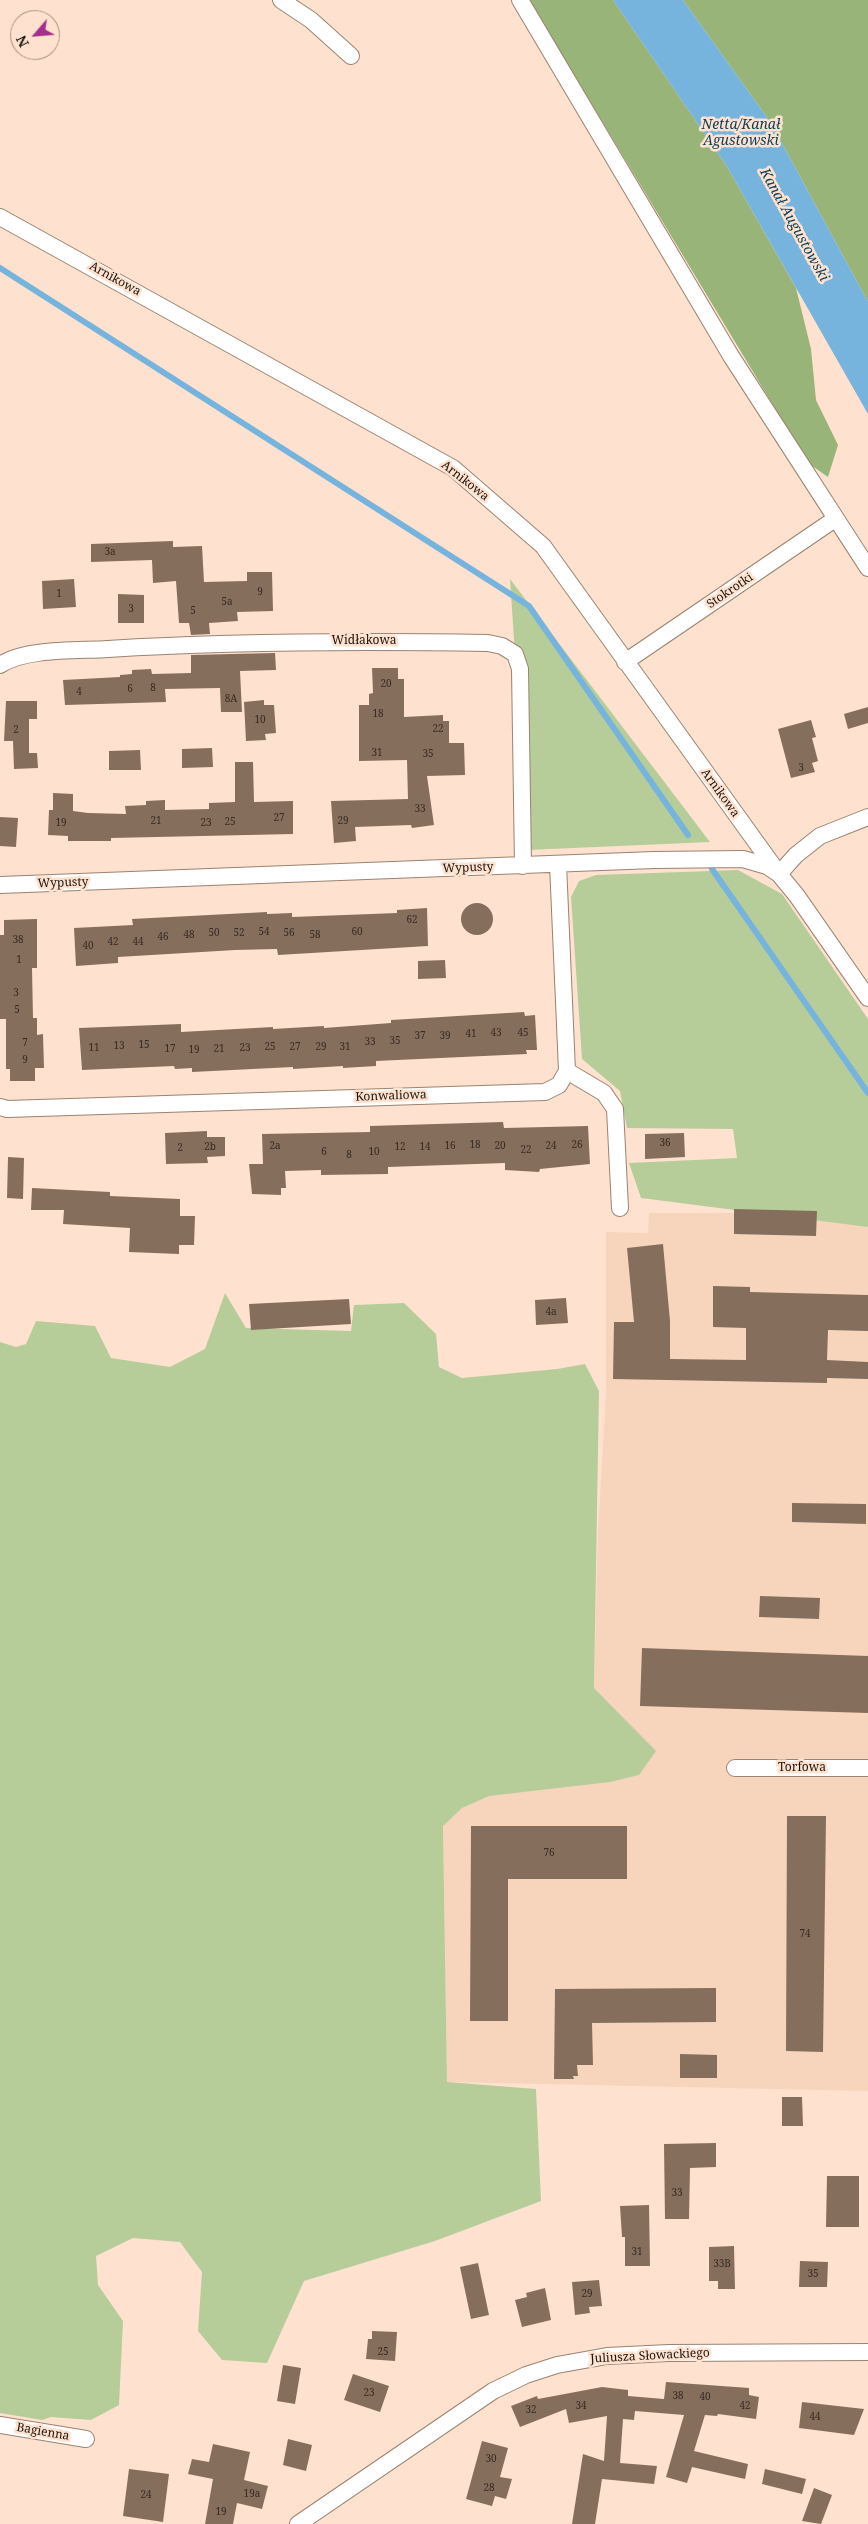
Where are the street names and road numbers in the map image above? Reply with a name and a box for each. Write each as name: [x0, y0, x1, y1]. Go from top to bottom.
street label: Arnikowa: [87, 259, 143, 299]
street label: Arnikowa: [438, 458, 492, 504]
street label: Stokrotki: [704, 570, 756, 612]
street label: Widłakowa: [331, 634, 397, 648]
street label: Arnikowa: [698, 766, 742, 820]
street label: Wypusty: [442, 860, 494, 876]
street label: Wypusty: [37, 875, 89, 891]
street label: Konwaliowa: [355, 1088, 427, 1104]
street label: Torfowa: [778, 1761, 826, 1775]
street label: Juliusza Słowackiego: [590, 2346, 710, 2366]
street label: Bagienna: [15, 2420, 71, 2444]

